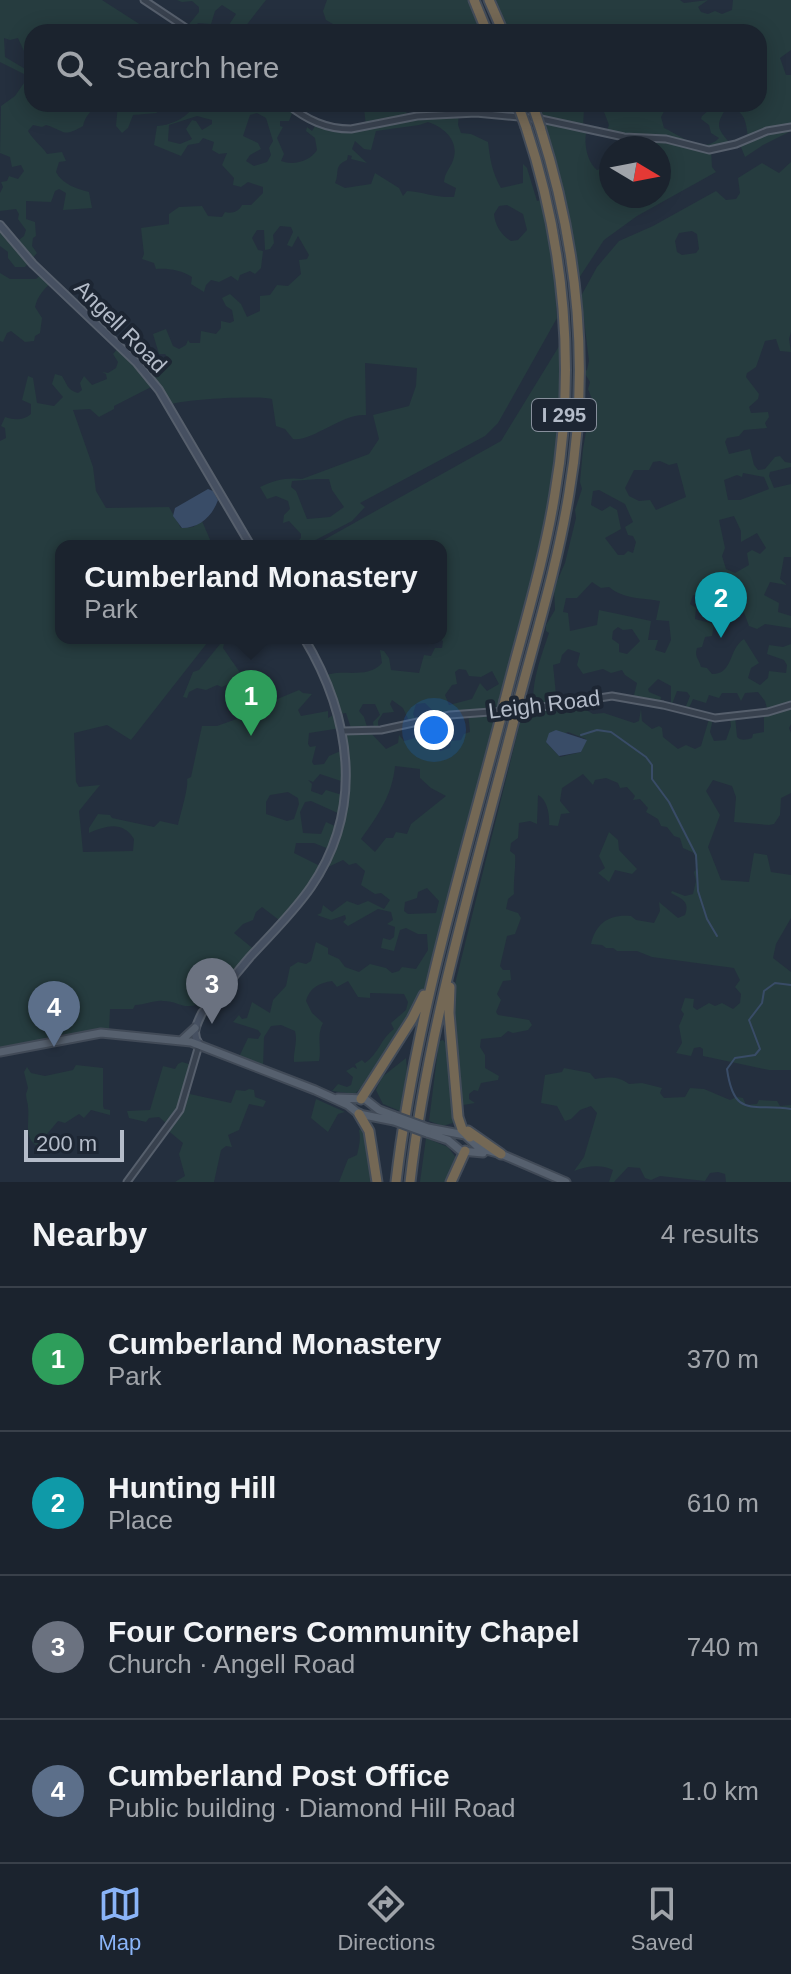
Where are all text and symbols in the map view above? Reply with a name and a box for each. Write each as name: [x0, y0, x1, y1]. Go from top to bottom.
search box: [24, 24, 767, 112]
icon: search: [52, 46, 96, 90]
text: Search here: [116, 51, 279, 84]
north arrow: [599, 136, 671, 208]
street label: Angell Road: [69, 275, 172, 378]
road number: I 295: [532, 399, 596, 431]
popup: [55, 540, 447, 644]
text: Cumberland Monastery: [84, 560, 418, 593]
pin: 2: [695, 572, 747, 638]
text: Park: [84, 594, 138, 624]
pin: 1: [225, 670, 277, 736]
street label: Leigh Road: [487, 685, 601, 724]
your location: [414, 710, 454, 750]
pin: 3: [186, 958, 238, 1024]
pin: 4: [28, 981, 80, 1047]
scale bar: [24, 1126, 124, 1162]
text: 200 m: [36, 1131, 97, 1156]
text: Nearby: [32, 1215, 147, 1253]
text: 4 results: [661, 1219, 759, 1249]
text: Cumberland Monastery: [108, 1327, 441, 1360]
text: 1: [51, 1344, 65, 1374]
text: 370 m: [687, 1344, 759, 1374]
text: Park: [108, 1361, 161, 1391]
text: Hunting Hill: [108, 1471, 276, 1504]
text: 2: [51, 1488, 65, 1518]
text: 610 m: [687, 1488, 759, 1518]
text: Place: [108, 1505, 173, 1535]
text: Four Corners Community Chapel: [108, 1615, 580, 1648]
text: 3: [51, 1632, 65, 1662]
text: 740 m: [687, 1632, 759, 1662]
text: Church · Angell Road: [108, 1649, 355, 1679]
text: Cumberland Post Office: [108, 1759, 450, 1792]
text: 4: [51, 1776, 65, 1806]
text: 1.0 km: [681, 1776, 759, 1806]
text: Public building · Diamond Hill Road: [108, 1793, 516, 1823]
tab: Map: [98, 1882, 142, 1956]
tab: Directions: [337, 1882, 435, 1956]
tab: Saved: [631, 1882, 693, 1956]

